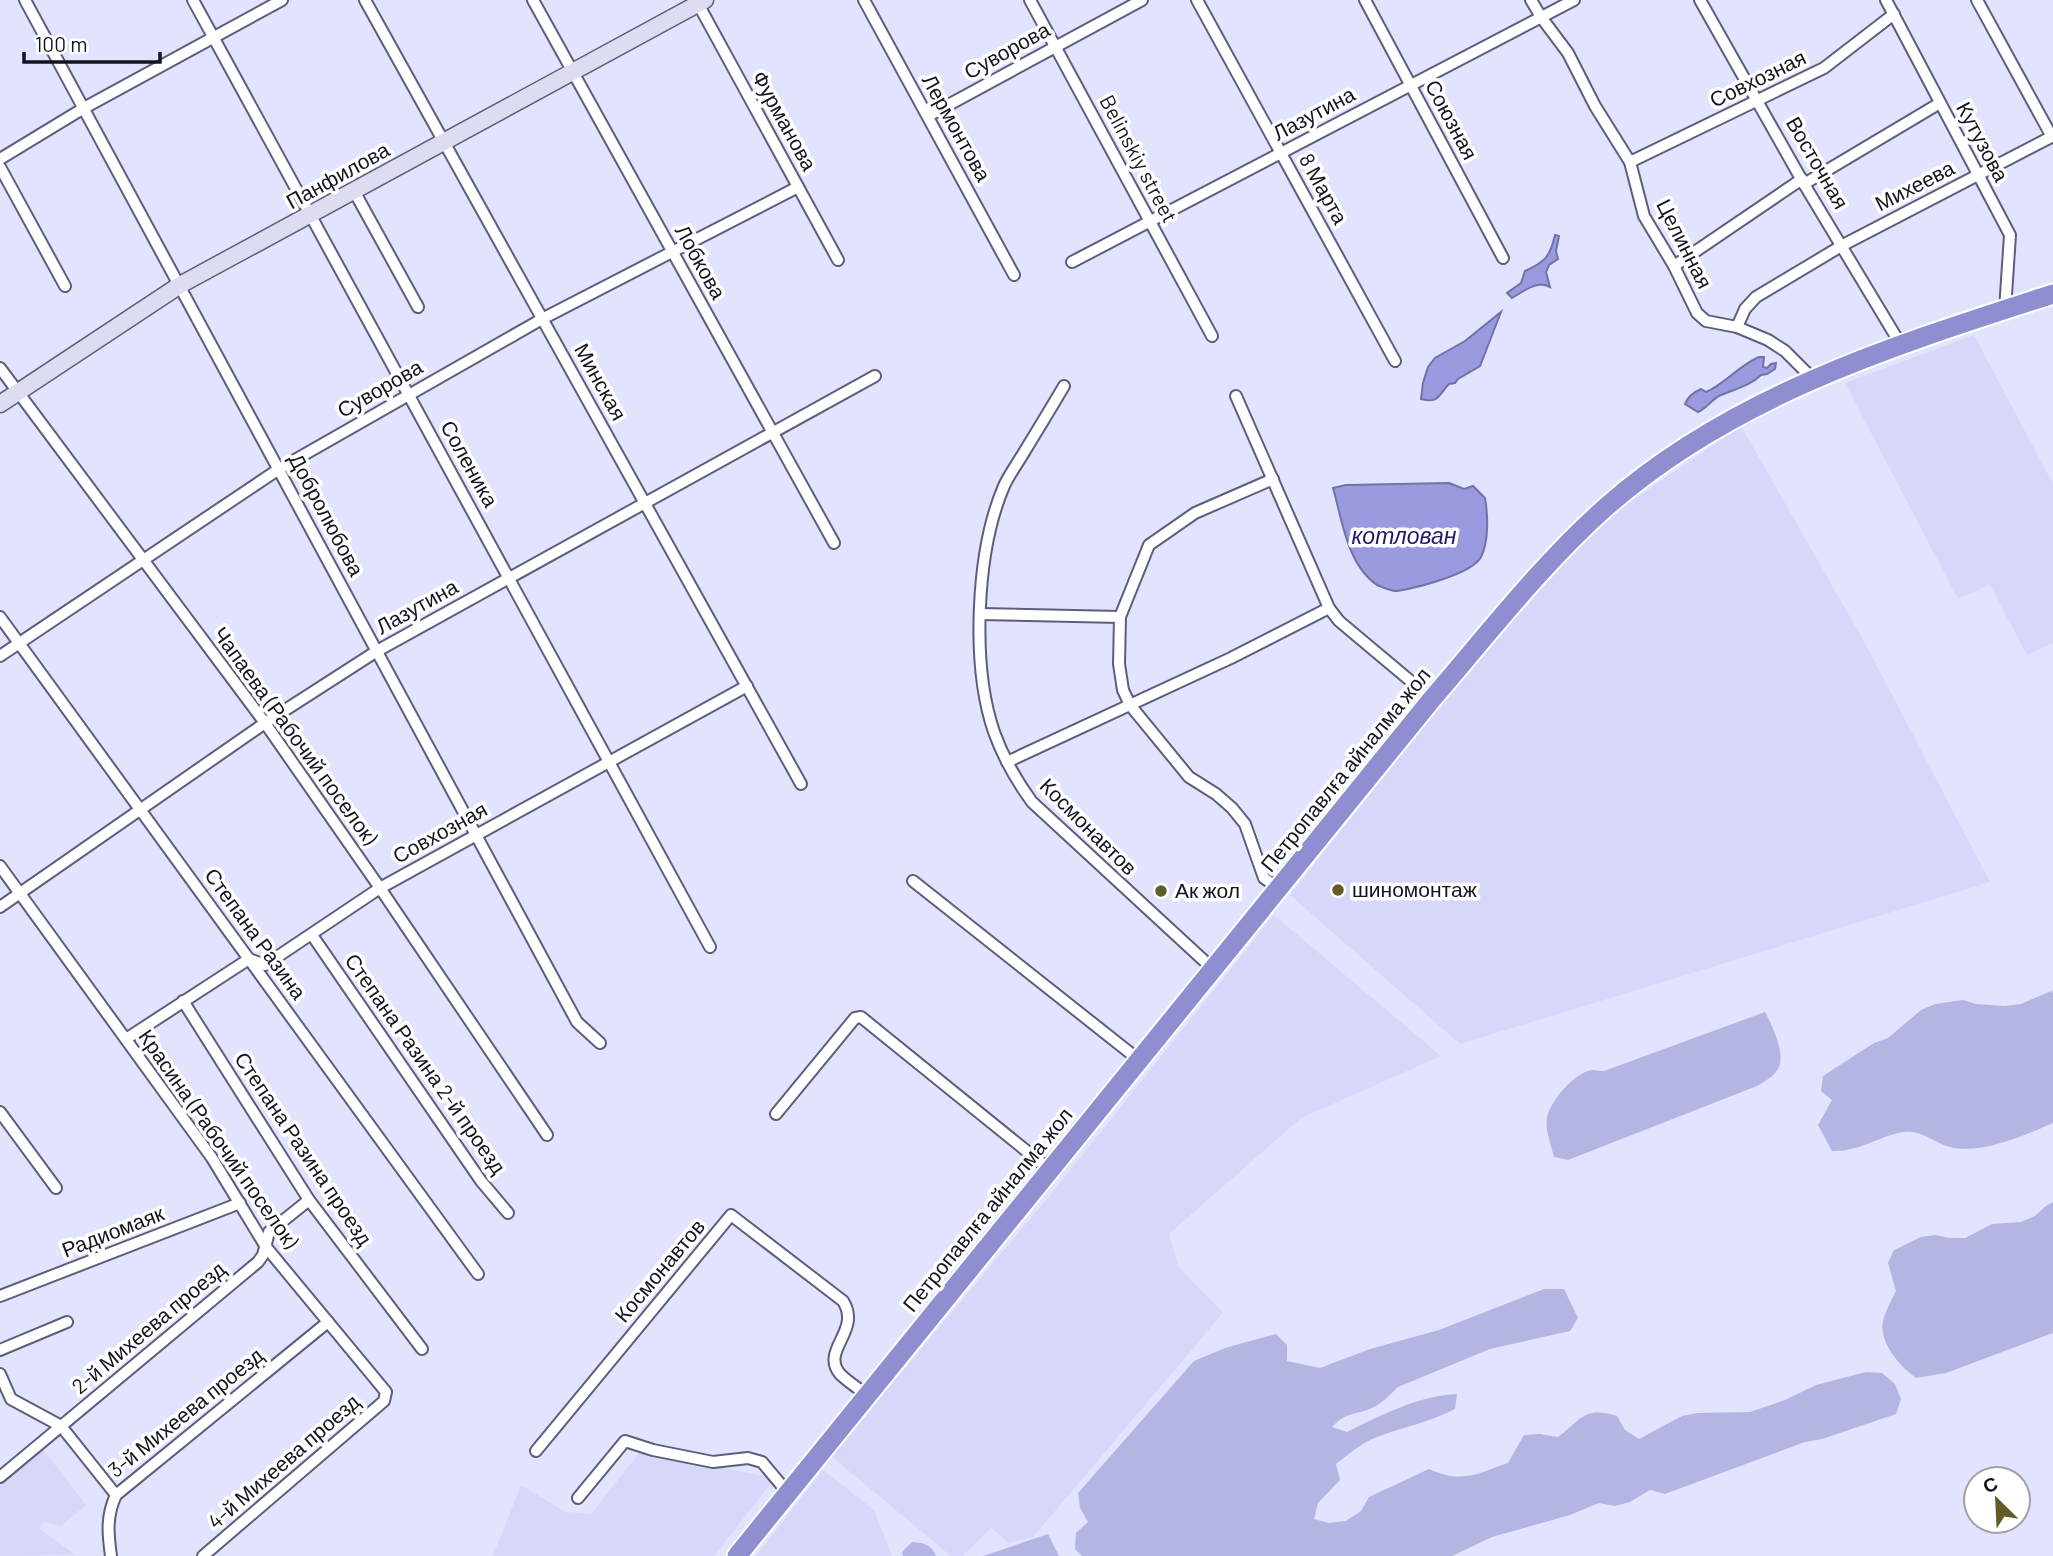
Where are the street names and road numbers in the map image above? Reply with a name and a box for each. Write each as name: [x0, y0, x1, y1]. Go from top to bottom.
street label: Суворова: [959, 16, 1054, 83]
street label: Совхозная: [1705, 44, 1810, 112]
street label: Фурманова: [748, 66, 823, 175]
street label: Лермонтова: [918, 69, 997, 185]
street label: Союзная: [1421, 75, 1484, 164]
street label: Лазутина: [1268, 80, 1359, 145]
street label: Belinskiy street: [1095, 90, 1183, 226]
street label: Кутузова: [1952, 97, 2015, 186]
street label: Восточная: [1782, 112, 1855, 213]
street label: Панфилова: [281, 136, 394, 213]
street label: 8 Марта: [1295, 149, 1354, 228]
street label: Михеева: [1871, 154, 1958, 215]
street label: Целинная: [1652, 195, 1718, 292]
street label: Лобкова: [671, 220, 732, 303]
street label: Минская: [570, 338, 633, 424]
street label: Суворова: [332, 353, 427, 422]
street label: Соленика: [436, 416, 504, 511]
street label: Добролюбова: [285, 449, 370, 580]
street label: Лазутина: [371, 573, 462, 638]
street label: Чапаева (Рабочий поселок): [209, 621, 384, 849]
street label: Петропавлға айналма жол: [1255, 662, 1435, 876]
street label: Космонавтов: [1035, 772, 1143, 880]
street label: Совхозная: [388, 796, 491, 868]
street label: Степана Разина: [200, 863, 312, 1004]
street label: Степана Разина 2-й проезд: [341, 948, 512, 1178]
street label: Красина (Рабочий поселок): [134, 1024, 305, 1253]
street label: Степана Разина проезд: [230, 1047, 378, 1250]
street label: Петропавлға айналма жол: [897, 1102, 1077, 1316]
street label: Радиомаяк: [58, 1199, 168, 1262]
street label: Космонавтов: [609, 1213, 709, 1327]
street label: 2-й Михеева проезд: [66, 1255, 230, 1398]
street label: 3-й Михеева проезд: [103, 1342, 268, 1482]
street label: 4-й Михеева проезд: [202, 1388, 364, 1534]

